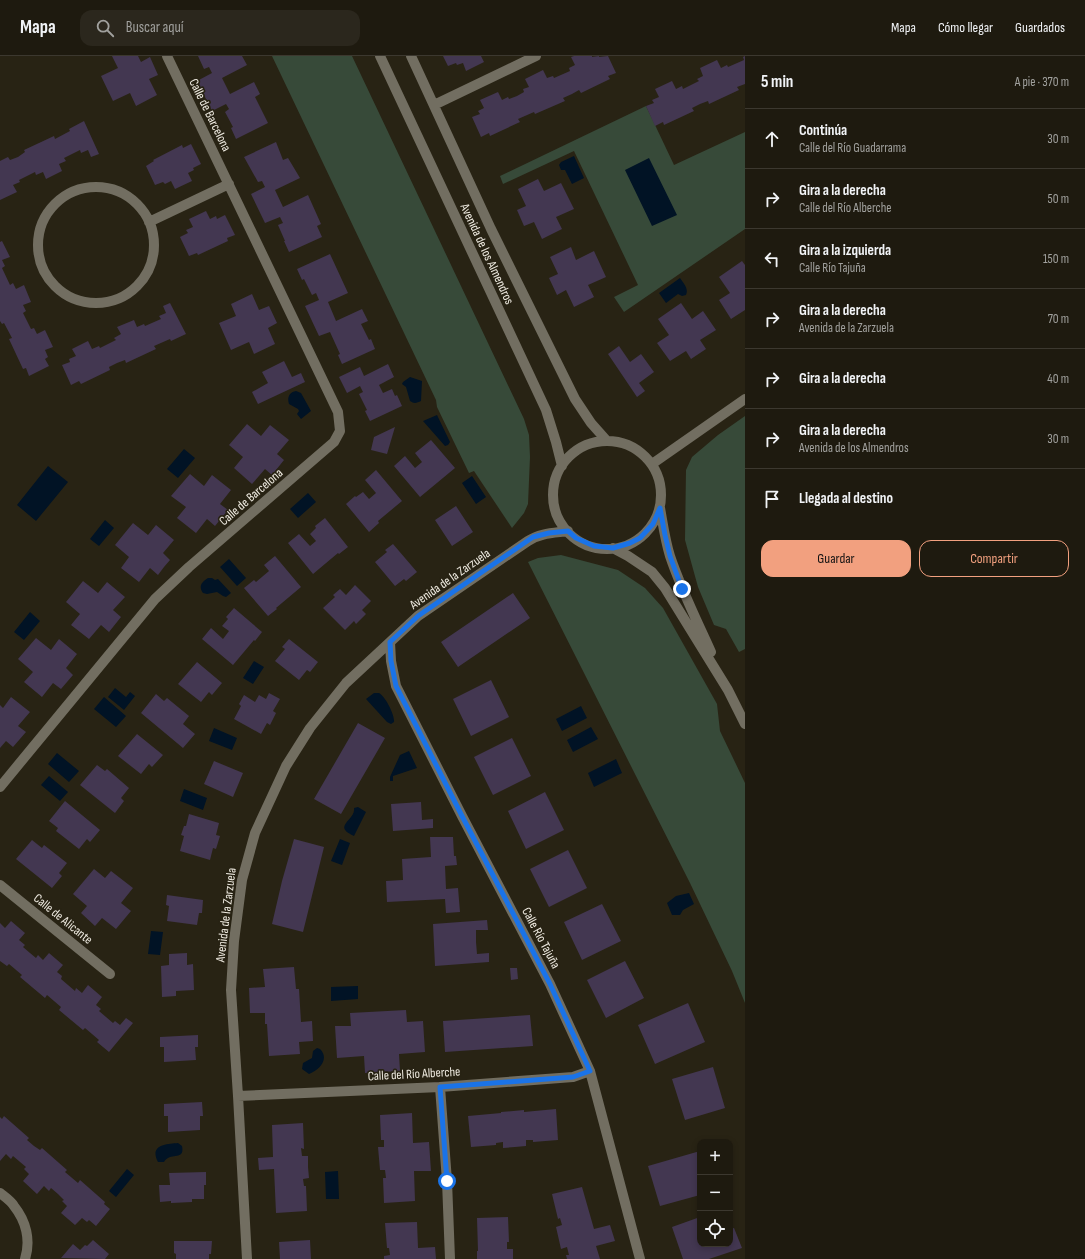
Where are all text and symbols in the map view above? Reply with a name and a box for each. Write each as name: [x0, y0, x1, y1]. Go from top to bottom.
search box: [80, 10, 360, 46]
text: Mapa: [20, 16, 56, 39]
icon: search: [94, 17, 116, 39]
text: Buscar aquí: [126, 18, 183, 37]
text: Mapa: [891, 19, 916, 36]
text: Cómo llegar: [938, 19, 993, 36]
text: Guardados: [1015, 19, 1065, 36]
text: 5 min: [761, 72, 793, 92]
text: A pie · 370 m: [1015, 74, 1069, 90]
street label: Calle de Barcelona: [185, 76, 235, 154]
text: Continúa: [799, 121, 847, 140]
icon: ahead: [761, 128, 783, 150]
text: 30 m: [1047, 131, 1069, 147]
text: Calle del Río Guadarrama: [799, 140, 906, 156]
text: Gira a la derecha: [799, 181, 886, 200]
icon: right: [761, 188, 783, 210]
text: 50 m: [1048, 191, 1069, 207]
street label: Avenida de los Almendros: [456, 200, 518, 307]
text: Calle del Río Alberche: [799, 200, 892, 216]
text: Gira a la izquierda: [799, 241, 891, 260]
icon: left: [761, 248, 783, 270]
text: 150 m: [1043, 251, 1069, 267]
text: Calle Río Tajuña: [799, 260, 866, 276]
text: Gira a la derecha: [799, 301, 886, 320]
icon: right: [761, 308, 783, 330]
text: 70 m: [1048, 311, 1069, 327]
text: Avenida de la Zarzuela: [799, 320, 894, 336]
icon: right: [761, 368, 783, 390]
text: Gira a la derecha: [799, 369, 886, 388]
text: 40 m: [1047, 371, 1069, 387]
text: Gira a la derecha: [799, 421, 886, 440]
icon: right: [761, 428, 783, 450]
text: 30 m: [1047, 431, 1069, 447]
text: Avenida de los Almendros: [799, 440, 909, 456]
street label: Calle de Barcelona: [216, 465, 286, 529]
icon: arrive: [761, 488, 783, 510]
text: Llegada al destino: [799, 489, 893, 508]
button: Guardar: [761, 540, 911, 577]
button: Compartir: [919, 540, 1069, 577]
street label: Avenida de la Zarzuela: [406, 545, 493, 613]
route end: [673, 580, 691, 598]
street label: Avenida de la Zarzuela: [212, 867, 240, 964]
street label: Calle de Alicante: [30, 890, 96, 948]
street label: Calle Río Tajuña: [518, 905, 564, 971]
street label: Calle del Río Alberche: [367, 1064, 461, 1084]
map controls: [697, 1139, 733, 1247]
button: +: [697, 1139, 733, 1175]
route start: [438, 1172, 456, 1190]
button: −: [697, 1175, 733, 1211]
button: locate: [697, 1211, 733, 1247]

